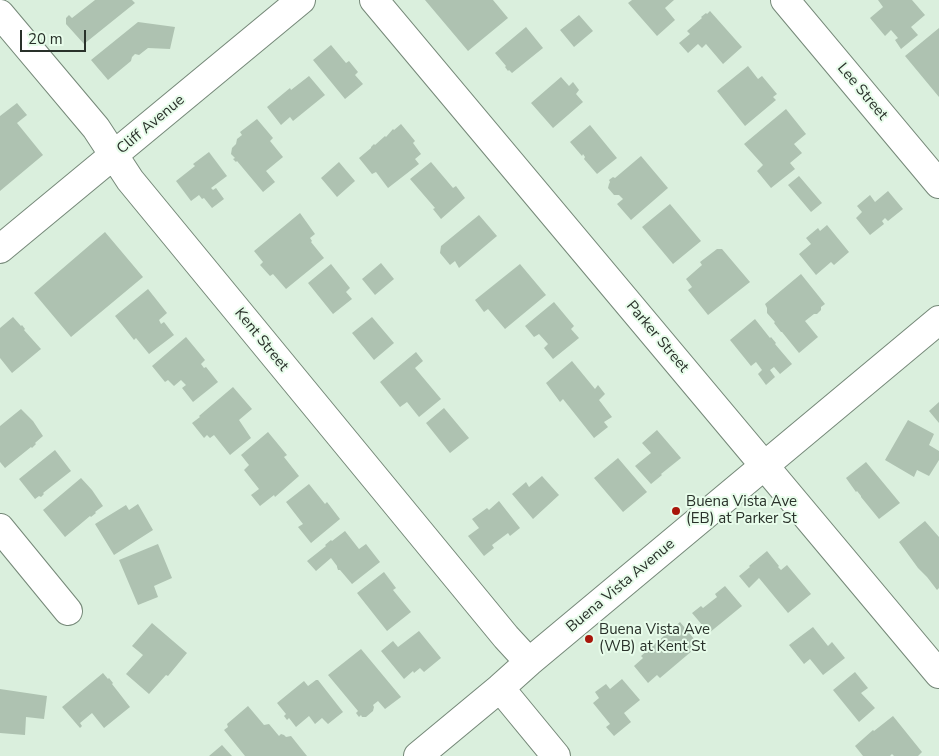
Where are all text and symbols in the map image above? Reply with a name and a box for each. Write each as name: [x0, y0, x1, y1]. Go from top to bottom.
scale bar: [22, 20, 89, 52]
text: 20 m: [28, 29, 63, 49]
street label: Lee Street: [833, 60, 891, 124]
street label: Cliff Avenue: [114, 92, 188, 158]
street label: Parker Street: [622, 298, 692, 376]
street label: Kent Street: [230, 305, 292, 375]
place label: Buena Vista Ave (EB) at Parker St: [686, 493, 797, 528]
marker: Buena Vista Ave (EB) at Parker St: [670, 505, 682, 517]
street label: Buena Vista Avenue: [563, 535, 679, 637]
place label: Buena Vista Ave (WB) at Kent St: [599, 621, 710, 656]
marker: Buena Vista Ave (WB) at Kent St: [583, 633, 595, 645]

